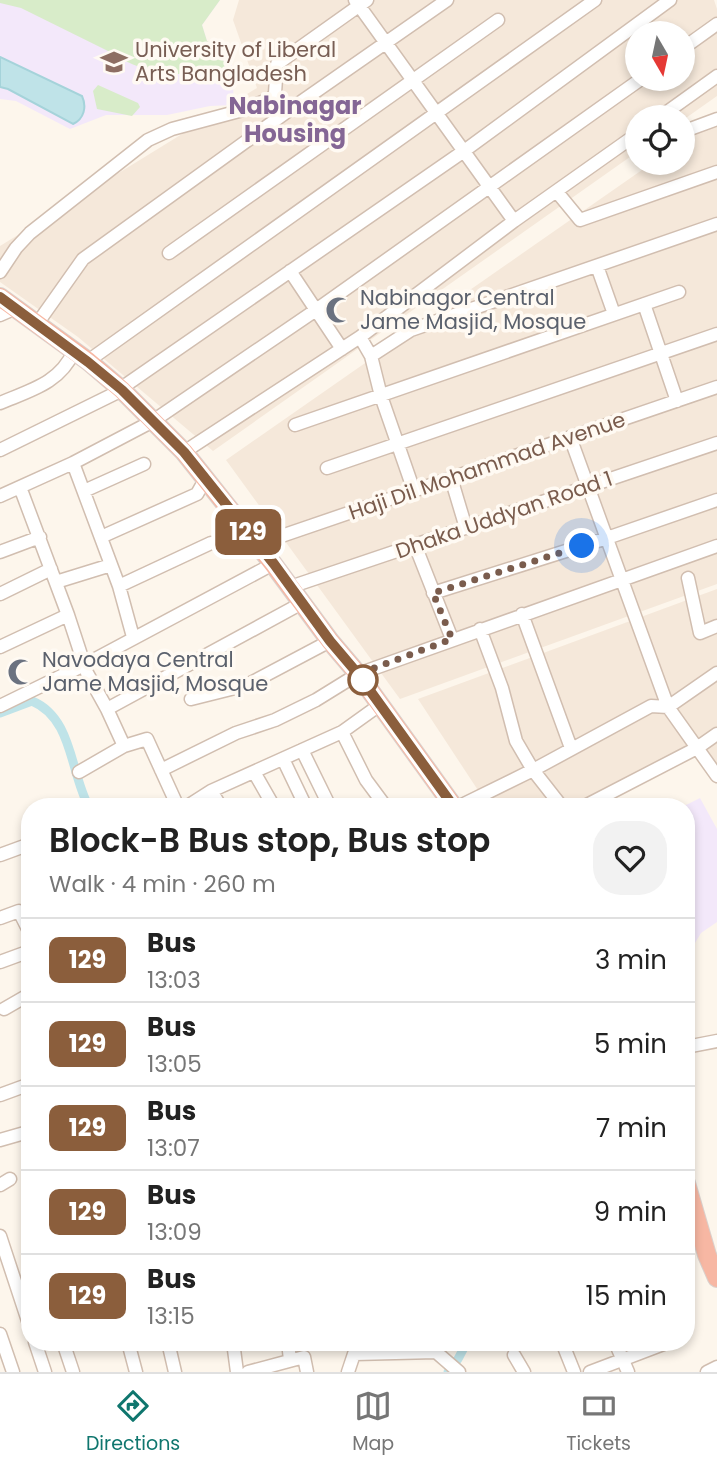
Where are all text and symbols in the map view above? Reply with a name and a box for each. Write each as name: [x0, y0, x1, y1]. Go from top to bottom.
north arrow: [625, 21, 695, 91]
map controls: [625, 21, 695, 175]
place label: University of Liberal Arts Bangladesh: [135, 35, 336, 88]
school or university icon: University of Liberal Arts Bangladesh: [99, 47, 129, 77]
district label: Nabinagar Housing: [228, 89, 362, 150]
button: locate: [625, 105, 695, 175]
place label: Nabinagor Central Jame Masjid, Mosque: [360, 283, 586, 336]
mosque icon: Nabinagor Central Jame Masjid, Mosque: [324, 295, 354, 325]
street label: Haji Dil Mohammad Avenue: [345, 404, 629, 527]
street label: Dhaka Uddyan Road 1: [391, 464, 616, 565]
line badge: 129: [208, 509, 288, 555]
text: 129: [229, 515, 267, 548]
your location: [564, 528, 599, 563]
place label: Navodaya Central Jame Masjid, Mosque: [42, 645, 268, 698]
mosque icon: Navodaya Central Jame Masjid, Mosque: [6, 657, 36, 687]
unlabelled marker: [348, 665, 378, 695]
text: Block-B Bus stop, Bus stop: [49, 817, 490, 864]
button: heart: [593, 821, 667, 895]
text: Walk · 4 min · 260 m: [49, 868, 276, 900]
text: Bus: [147, 925, 196, 961]
text: 3 min: [595, 942, 667, 978]
text: 129: [69, 943, 106, 976]
text: 13:03: [147, 964, 201, 996]
text: Bus: [147, 1009, 196, 1045]
text: 5 min: [594, 1026, 667, 1062]
text: 129: [69, 1027, 106, 1060]
text: 13:05: [147, 1048, 202, 1080]
text: Bus: [147, 1093, 196, 1129]
text: 7 min: [596, 1110, 667, 1146]
text: 129: [69, 1111, 106, 1144]
text: 13:07: [147, 1132, 200, 1164]
text: Bus: [147, 1177, 196, 1213]
text: 9 min: [594, 1194, 667, 1230]
text: 129: [69, 1195, 106, 1228]
text: 13:09: [147, 1216, 202, 1248]
text: Bus: [147, 1261, 196, 1297]
text: 15 min: [586, 1278, 667, 1314]
text: 129: [69, 1279, 106, 1312]
text: 13:15: [147, 1300, 195, 1332]
tab: Directions: [86, 1387, 180, 1458]
tab: Map: [352, 1387, 394, 1458]
tab: Tickets: [566, 1387, 631, 1458]

